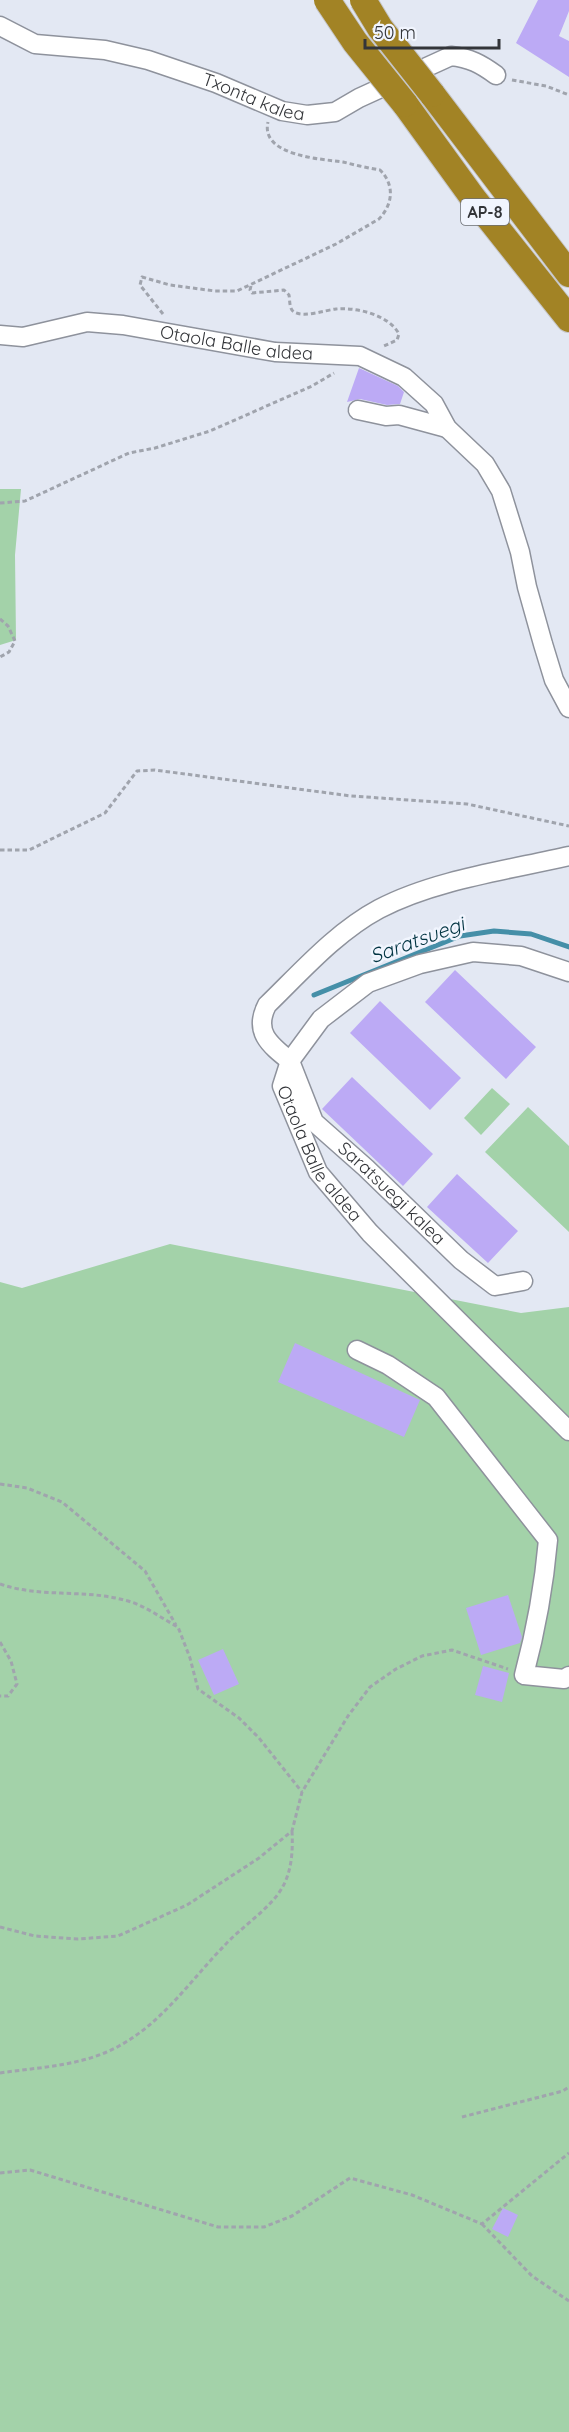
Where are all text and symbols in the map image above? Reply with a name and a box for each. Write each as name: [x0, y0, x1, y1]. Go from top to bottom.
scale bar: [365, 12, 498, 50]
text: 50 m: [374, 21, 416, 44]
street label: Txonta kalea: [200, 67, 306, 125]
road number: AP-8: [461, 199, 509, 225]
street label: Otaola Balle aldea: [158, 320, 313, 365]
water label: Saratsuegi: [366, 910, 470, 968]
street label: Otaola Balle aldea: [272, 1082, 367, 1226]
street label: Saratsuegi kalea: [333, 1137, 450, 1250]

